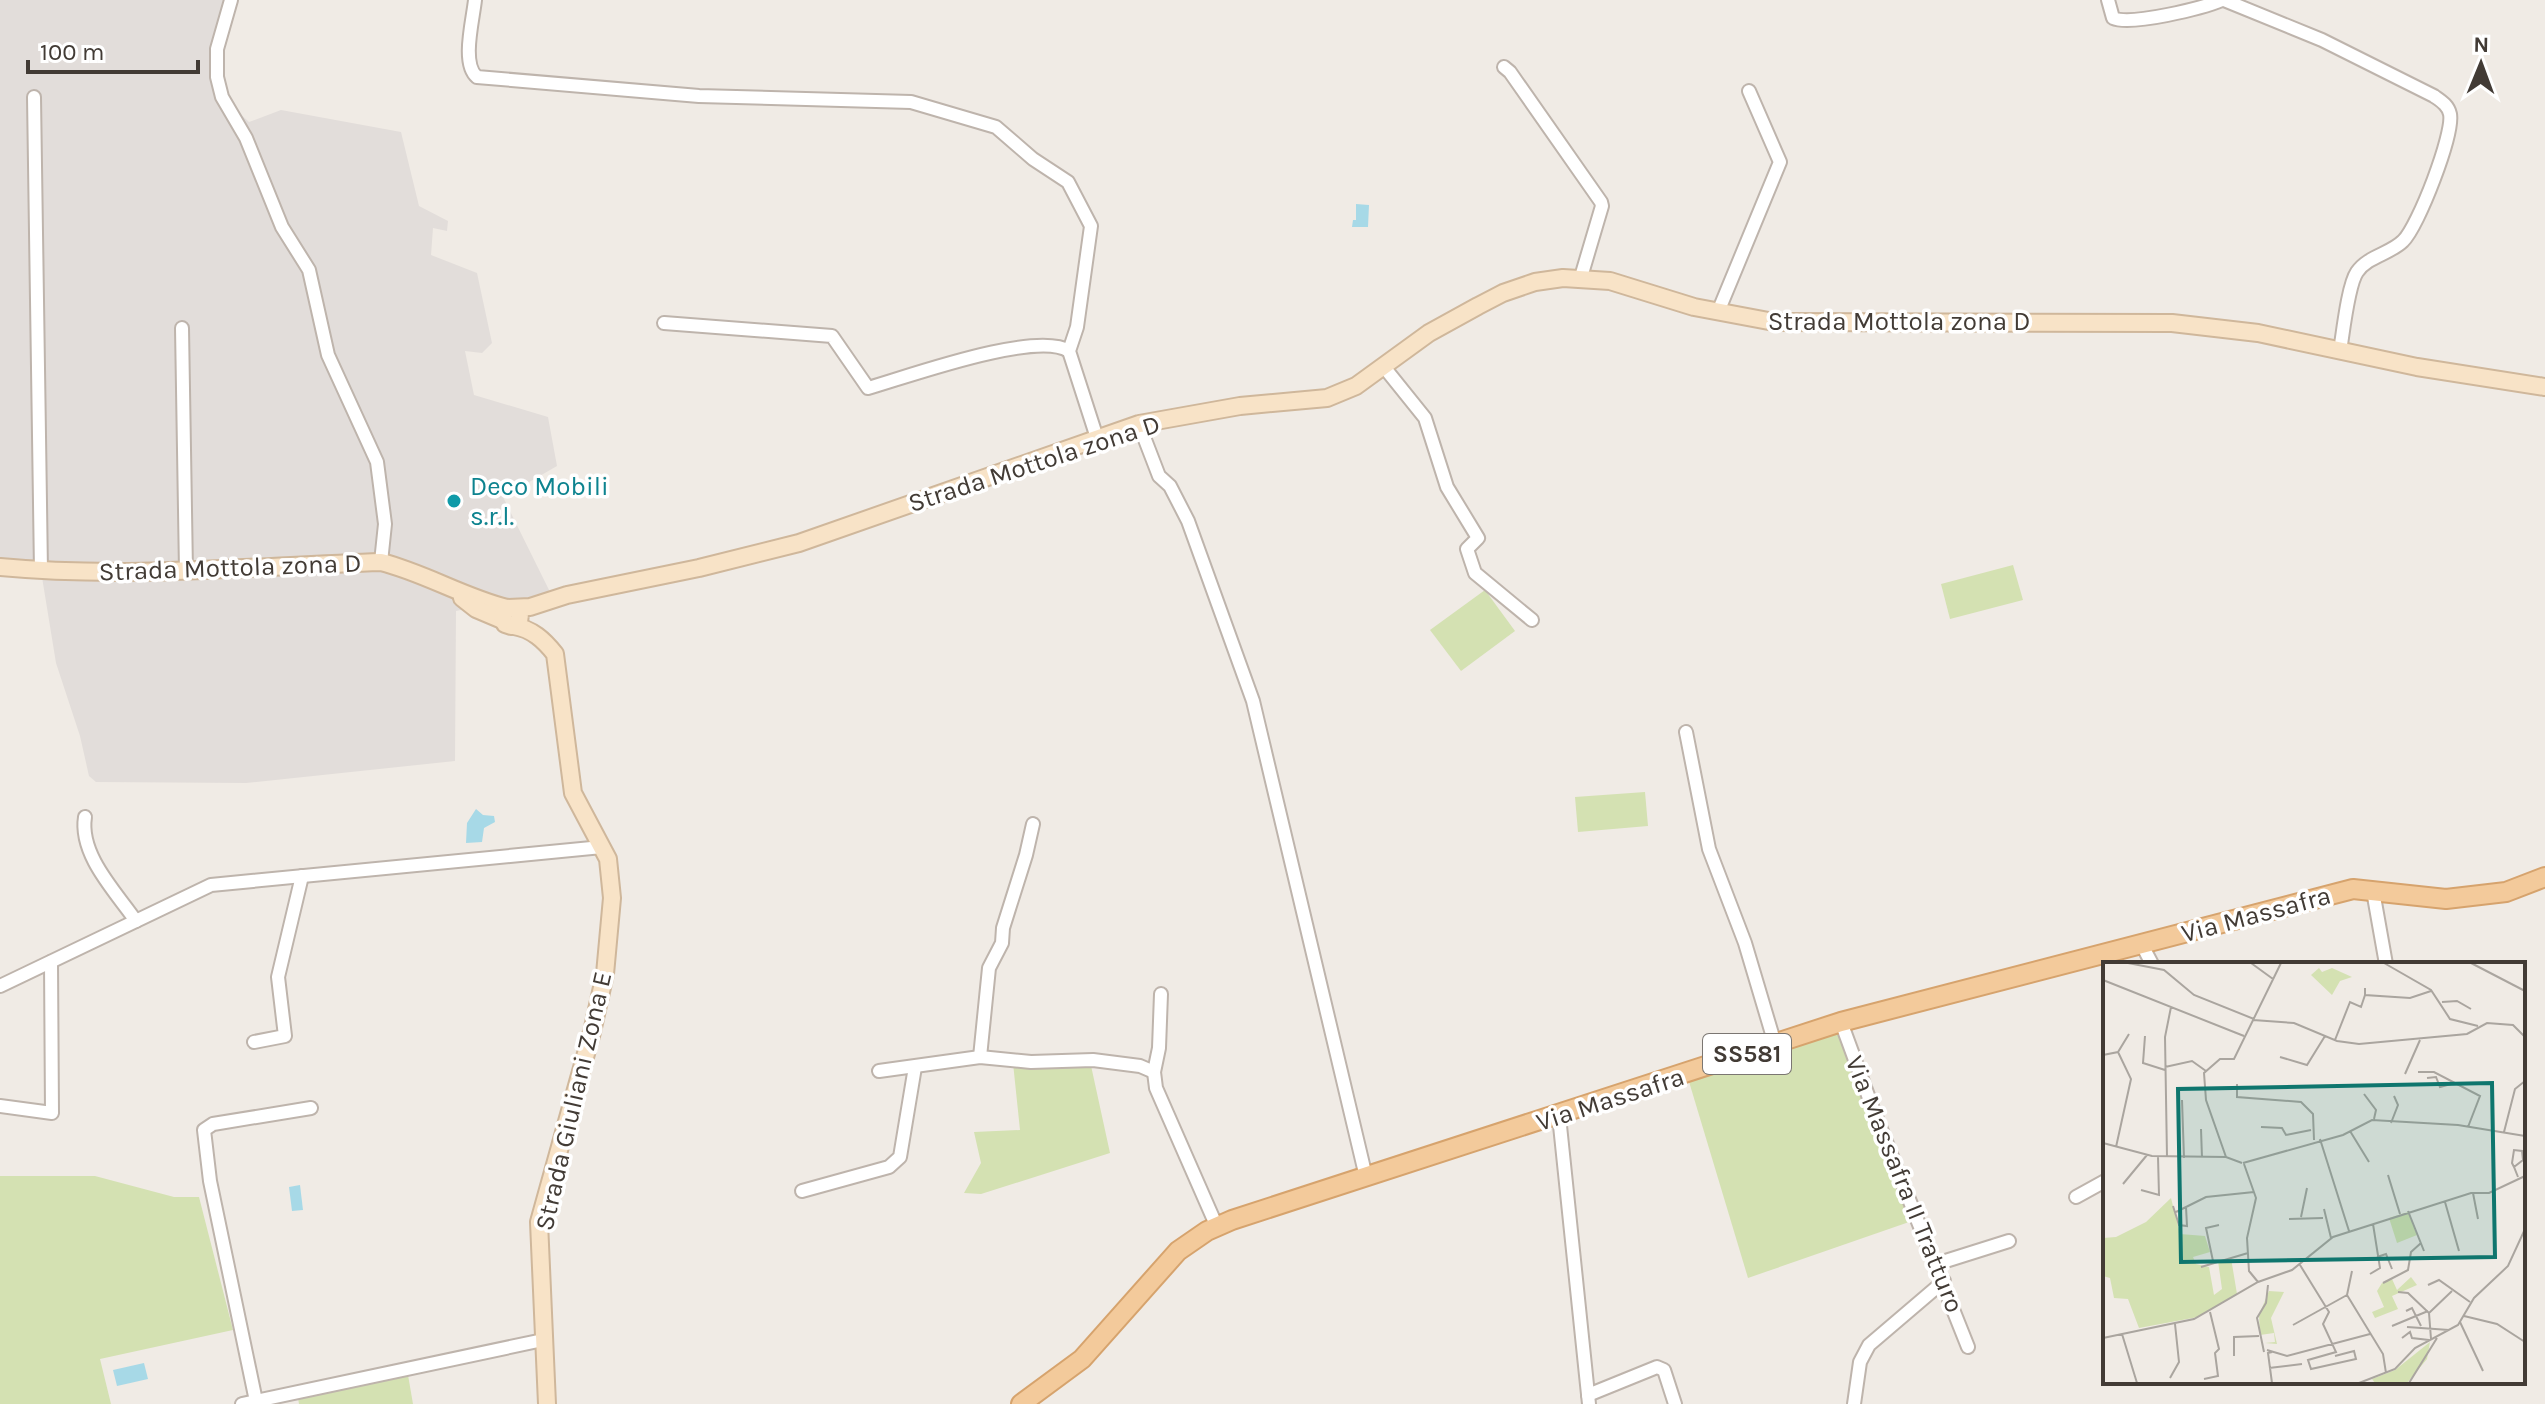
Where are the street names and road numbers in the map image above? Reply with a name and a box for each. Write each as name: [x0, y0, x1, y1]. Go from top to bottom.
street label: Strada Mottola zona D: [1768, 306, 2030, 337]
street label: Strada Mottola zona D: [904, 408, 1164, 519]
street label: Strada Mottola zona D: [98, 547, 362, 588]
street label: Via Massafra: [2178, 880, 2334, 949]
street label: Strada Giuliani Zona E: [529, 969, 618, 1234]
road number: SS581: [1703, 1034, 1791, 1074]
street label: Via Massafra II Tratturo: [1839, 1051, 1970, 1317]
street label: Via Massafra: [1532, 1061, 1688, 1138]

